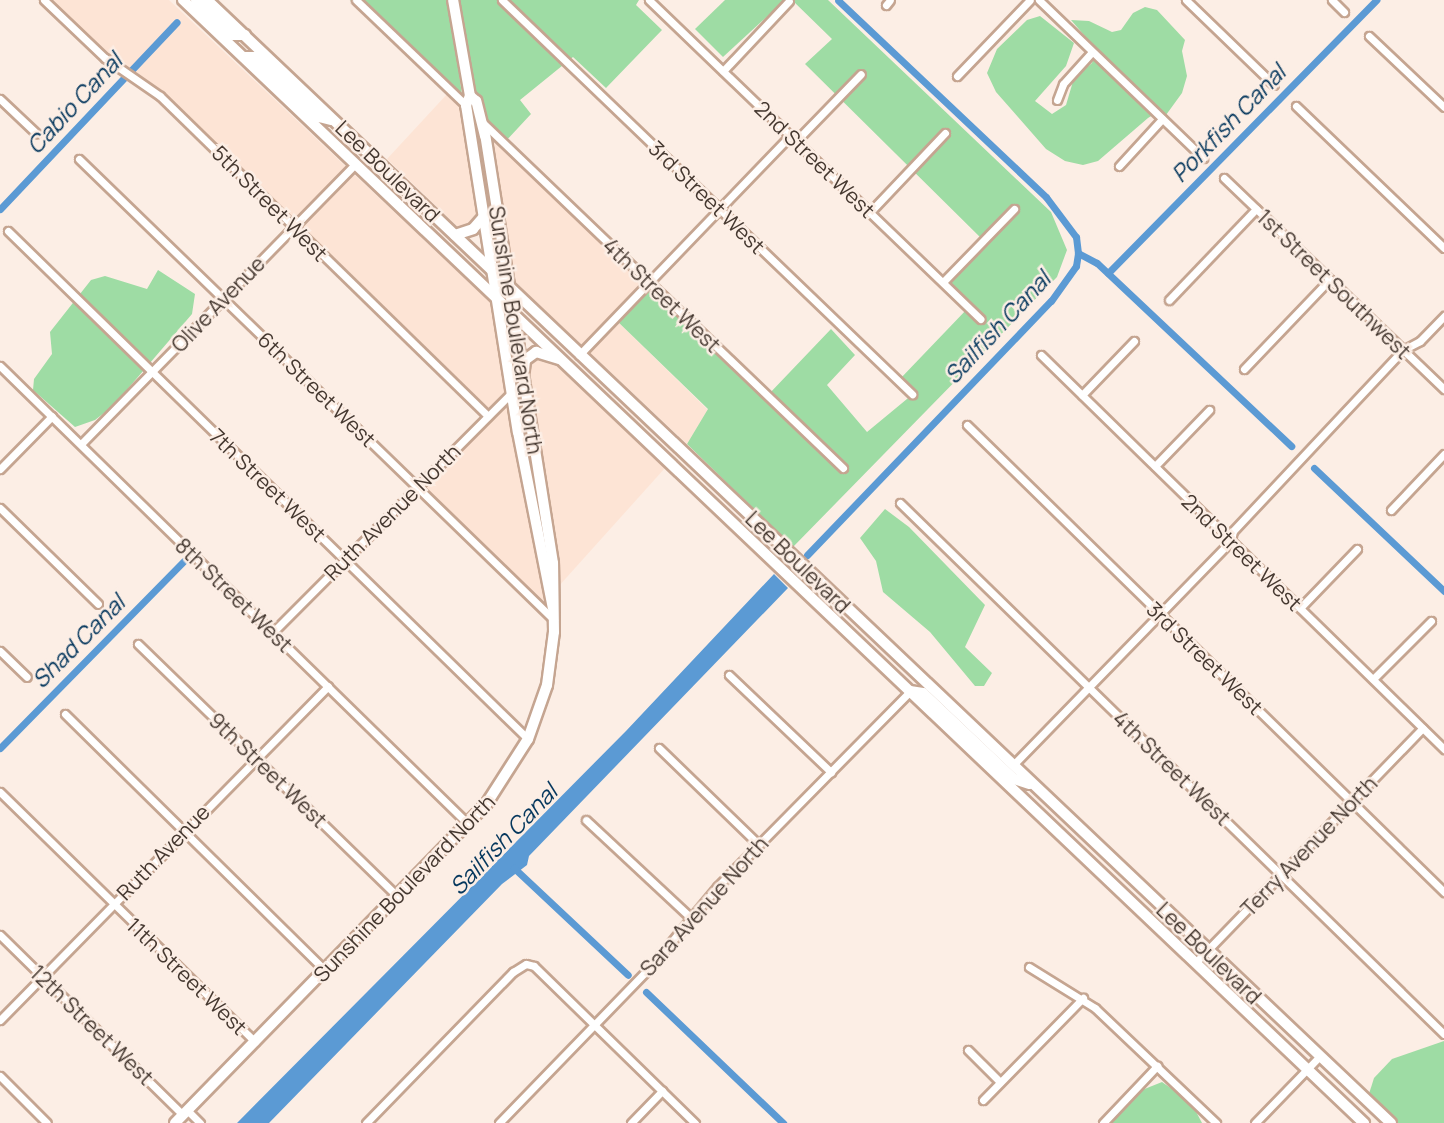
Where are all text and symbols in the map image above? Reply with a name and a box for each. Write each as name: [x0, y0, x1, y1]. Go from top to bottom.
water label: Cabio Canal: [20, 47, 128, 159]
water label: Porkfish Canal: [1165, 59, 1291, 187]
street label: 2nd Street West: [750, 95, 880, 223]
street label: Lee Boulevard: [331, 115, 445, 227]
street label: 3rd Street West: [644, 135, 770, 259]
street label: 5th Street West: [207, 140, 333, 266]
street label: Sunshine Boulevard North: [484, 204, 548, 456]
street label: 1st Street Southwest: [1252, 204, 1416, 364]
street label: 4th Street West: [598, 233, 726, 357]
street label: Olive Avenue: [166, 251, 270, 357]
water label: Sailfish Canal: [938, 265, 1056, 389]
street label: 6th Street West: [253, 326, 381, 452]
street label: 7th Street West: [205, 423, 331, 547]
street label: Ruth Avenue North: [319, 439, 465, 585]
street label: 2nd Street West: [1177, 488, 1307, 616]
street label: Lee Boulevard: [741, 506, 855, 618]
street label: 8th Street West: [170, 533, 298, 657]
water label: Shad Canal: [26, 589, 130, 693]
street label: 3rd Street West: [1142, 596, 1268, 720]
street label: 4th Street West: [1108, 706, 1236, 830]
street label: 9th Street West: [204, 707, 332, 833]
street label: Terry Avenue North: [1236, 771, 1382, 921]
water label: Sailfish Canal: [443, 778, 563, 900]
street label: Sunshine Boulevard North: [308, 789, 500, 987]
street label: Ruth Avenue: [111, 799, 215, 905]
street label: Sara Avenue North: [635, 831, 773, 981]
street label: Lee Boulevard: [1152, 897, 1266, 1009]
street label: 11th Street West: [122, 912, 252, 1040]
street label: 12th Street West: [25, 960, 159, 1090]

